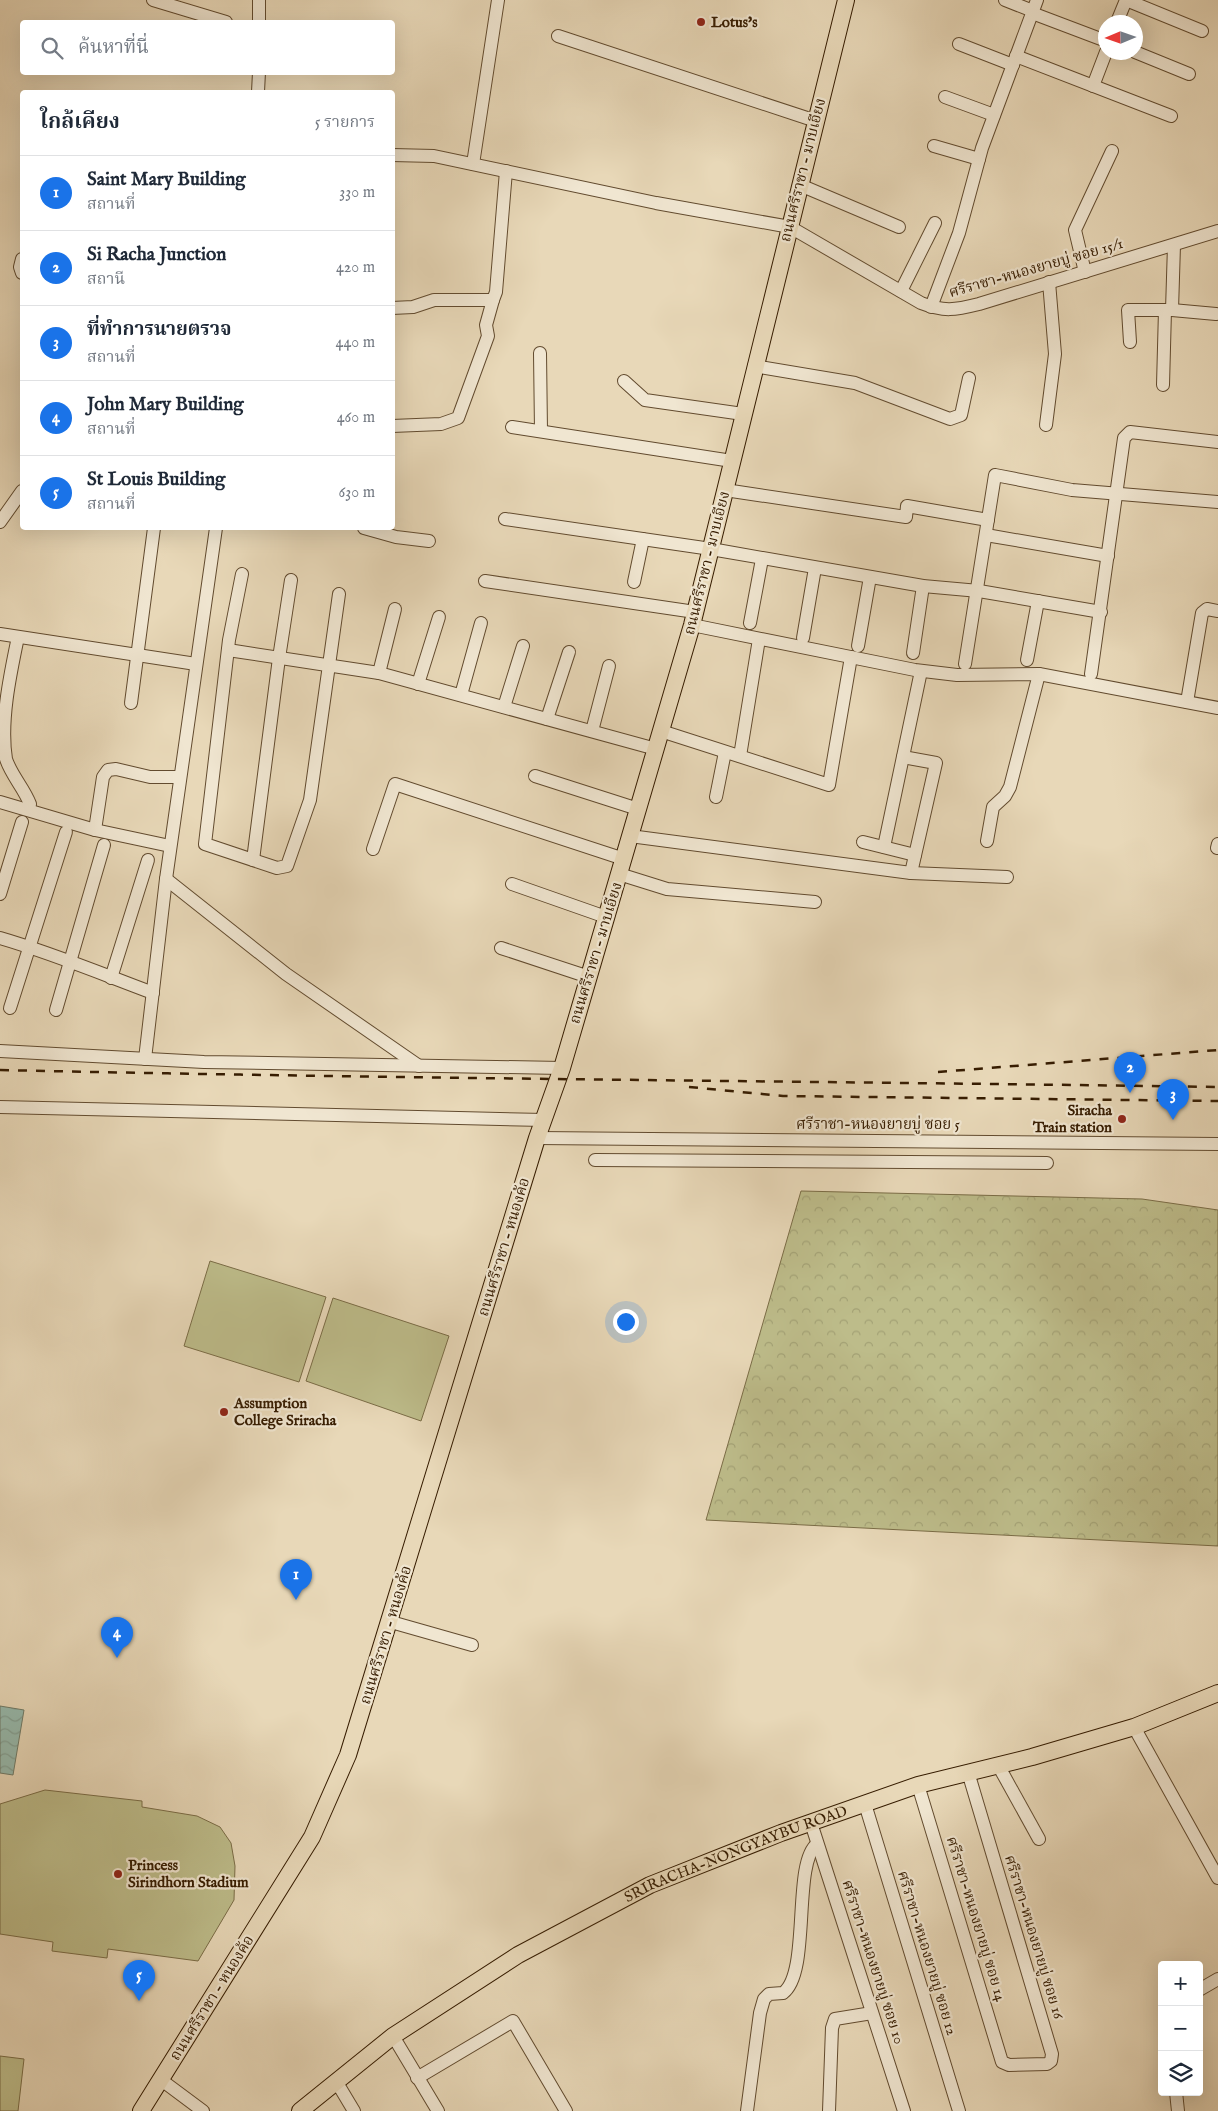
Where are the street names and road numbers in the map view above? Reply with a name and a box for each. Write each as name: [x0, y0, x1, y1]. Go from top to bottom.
street label: ถนนศรีราชา - มาบเอียง: [776, 96, 830, 244]
street label: ศรีราชา-หนองยายบู่ ซอย 15/1: [947, 234, 1125, 302]
street label: ถนนศรีราชา - มาบเอียง: [680, 489, 734, 637]
street label: ถนนศรีราชา - มาบเอียง: [565, 880, 627, 1026]
street label: ศรีราชา-หนองยายบู่ ซอย 5: [796, 1115, 961, 1134]
street label: ถนนศรีราชา - หนองค้อ: [474, 1175, 534, 1319]
street label: ถนนศรีราชา - หนองค้อ: [356, 1563, 416, 1707]
street label: SRIRACHA-NONGYAYBU ROAD: [621, 1801, 850, 1907]
street label: ศรีราชา-หนองยายบู่ ซอย 14: [942, 1834, 1010, 2004]
street label: ศรีราชา-หนองยายบู่ ซอย 16: [1000, 1853, 1068, 2022]
street label: ศรีราชา-หนองยายบู่ ซอย 12: [893, 1868, 961, 2038]
street label: ศรีราชา-หนองยายบู่ ซอย 10: [837, 1878, 909, 2046]
street label: ถนนศรีราชา - หนองค้อ: [166, 1932, 258, 2064]

